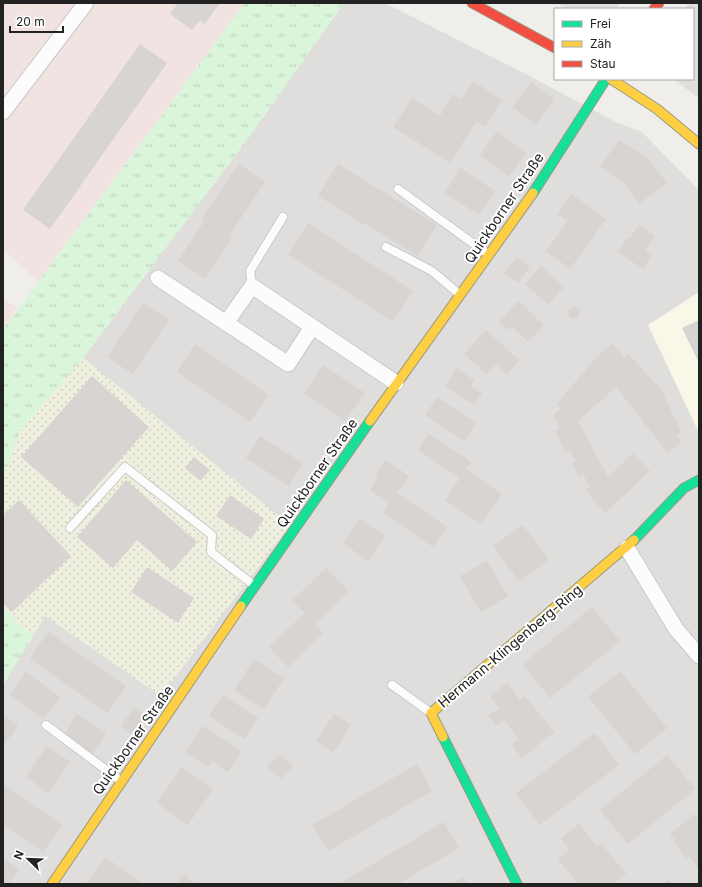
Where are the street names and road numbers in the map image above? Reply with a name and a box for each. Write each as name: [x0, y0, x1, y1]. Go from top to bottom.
street label: Quickborner Straße: [460, 149, 547, 266]
street label: Quickborner Straße: [272, 415, 361, 531]
street label: Hermann-Klingenberg-Ring: [434, 580, 585, 711]
street label: Quickborner Straße: [88, 682, 177, 798]

